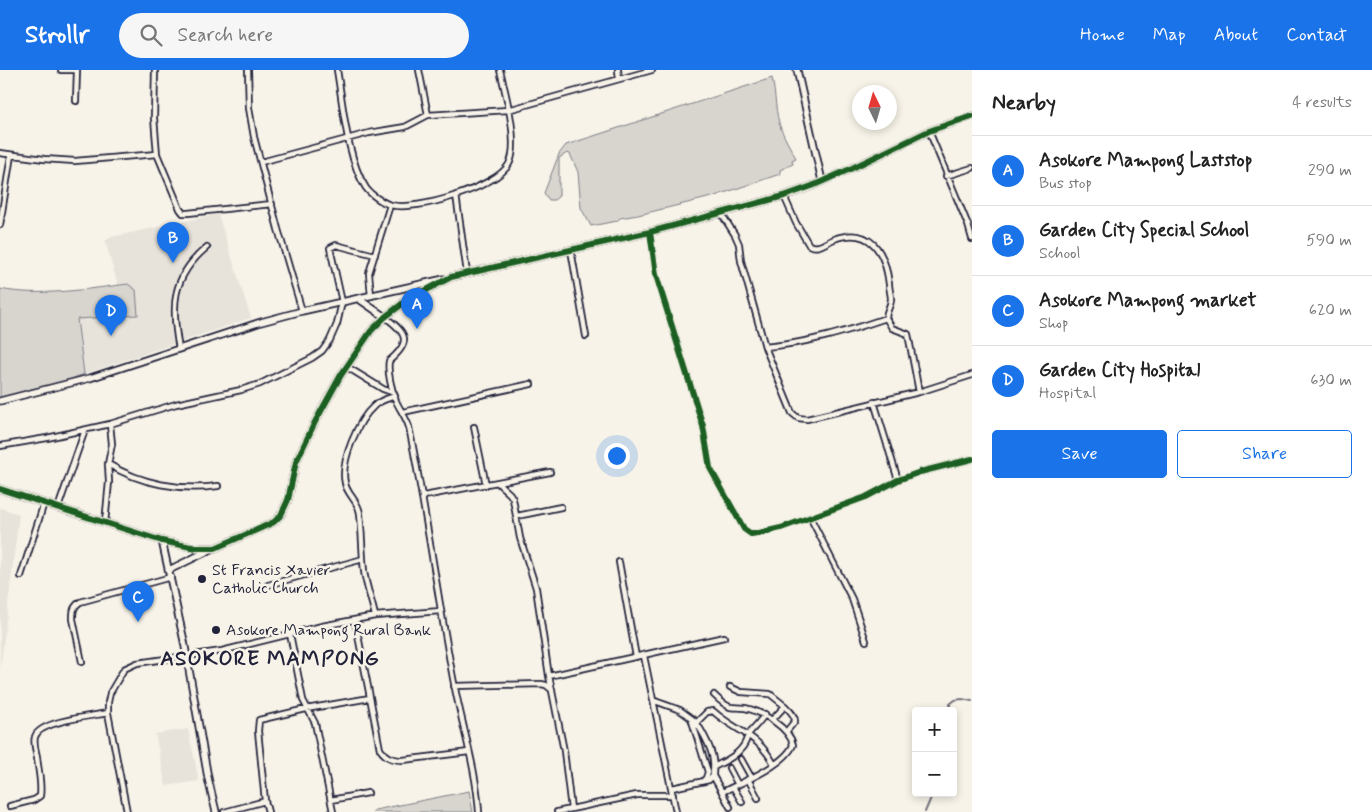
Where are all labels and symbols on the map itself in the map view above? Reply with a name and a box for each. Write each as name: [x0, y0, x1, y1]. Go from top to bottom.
north arrow: [852, 85, 897, 130]
pin: B: [157, 222, 189, 263]
pin: A: [401, 288, 433, 329]
pin: D: [95, 295, 127, 336]
your location: [604, 443, 630, 469]
place label: St Francis Xavier Catholic Church: [212, 560, 331, 599]
marker: St Francis Xavier Catholic Church: [196, 573, 208, 585]
pin: C: [122, 581, 154, 622]
place label: Asokore Mampong Rural Bank: [226, 620, 431, 642]
marker: Asokore Mampong Rural Bank: [210, 624, 222, 636]
district label: ASOKORE MAMPONG: [160, 645, 380, 673]

